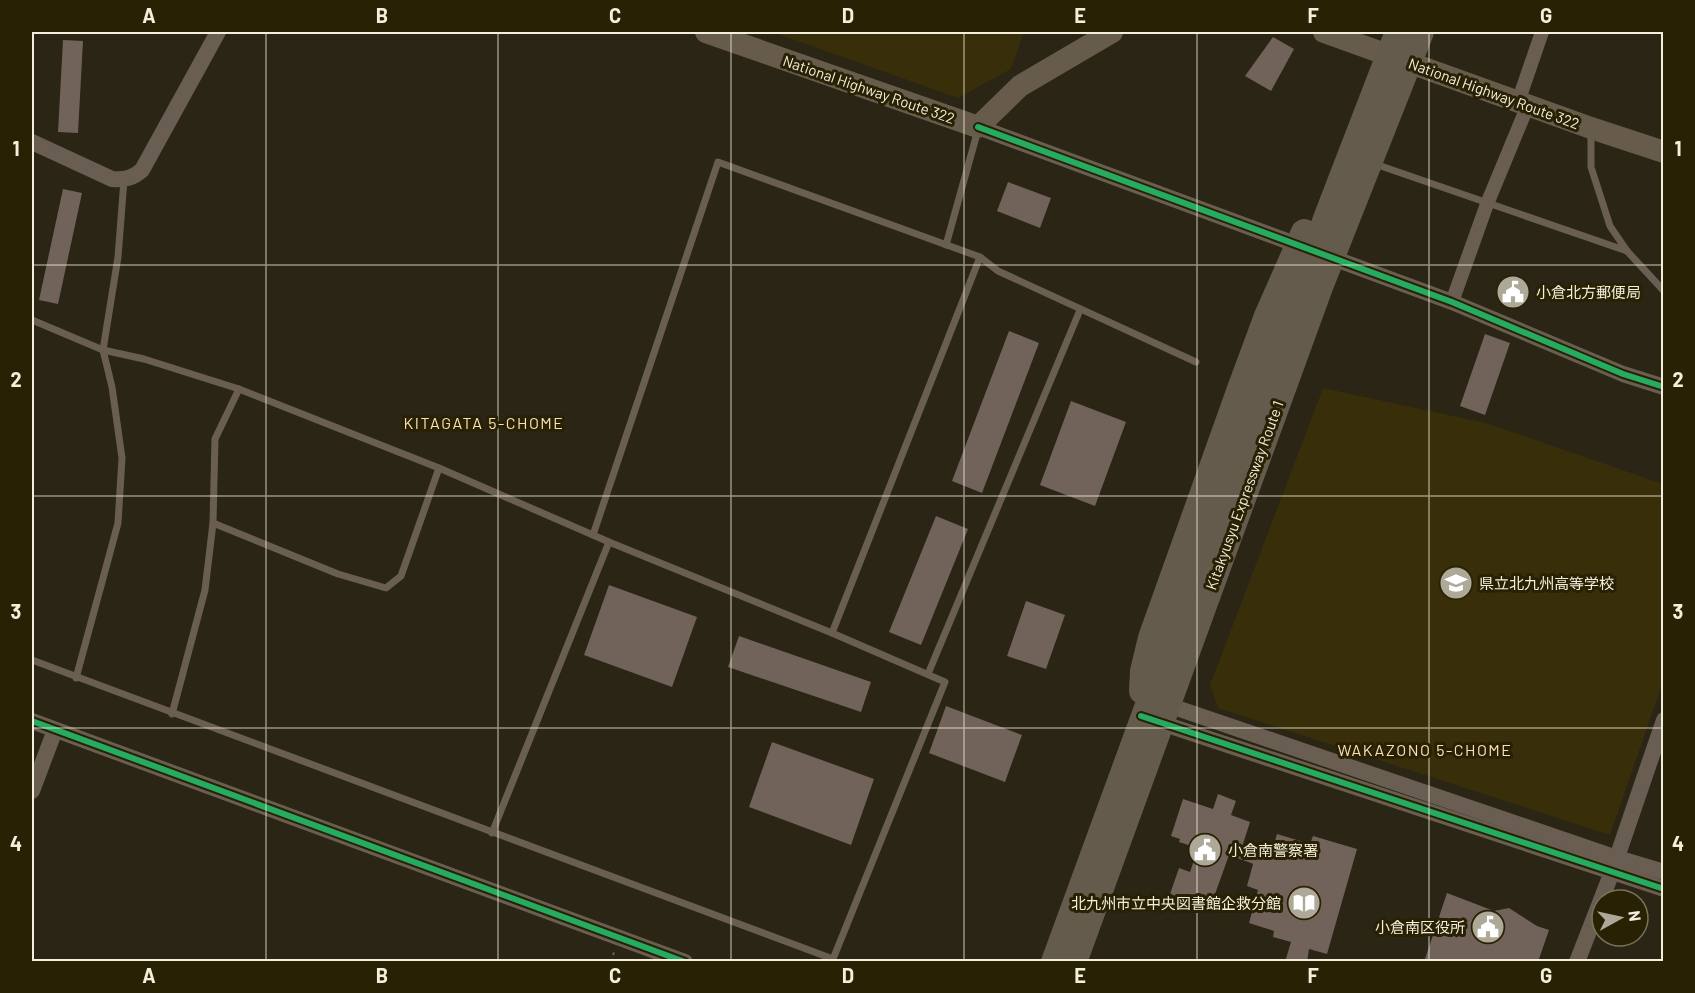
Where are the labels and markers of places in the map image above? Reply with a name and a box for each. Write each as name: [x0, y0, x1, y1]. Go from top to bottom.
public building icon: 小倉北方郵便局: [1495, 274, 1531, 310]
place label: 小倉北方郵便局: [1536, 283, 1641, 301]
school or university icon: 県立北九州高等学校: [1438, 565, 1474, 601]
place label: 県立北九州高等学校: [1479, 574, 1614, 592]
public building icon: 小倉南警察署: [1187, 832, 1223, 868]
place label: 小倉南警察署: [1228, 841, 1318, 859]
library icon: 北九州市立中央図書館企救分館: [1286, 885, 1322, 921]
place label: 北九州市立中央図書館企救分館: [1071, 894, 1281, 912]
public building icon: 小倉南区役所: [1470, 909, 1506, 945]
place label: 小倉南区役所: [1375, 918, 1465, 936]

